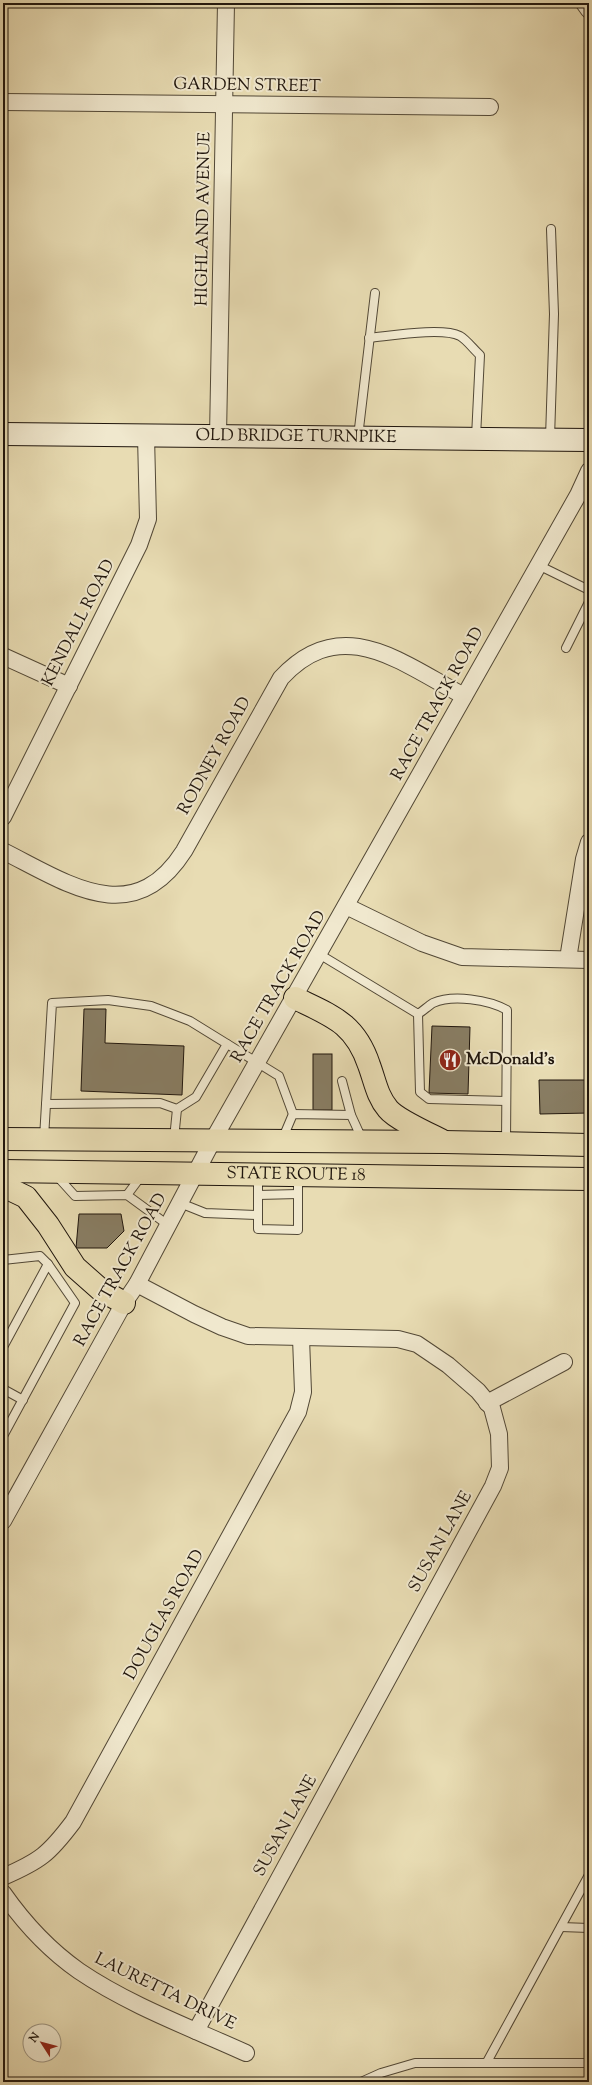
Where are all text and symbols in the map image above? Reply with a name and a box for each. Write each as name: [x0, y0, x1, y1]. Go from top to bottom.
street label: GARDEN STREET: [173, 73, 321, 99]
street label: HIGHLAND AVENUE: [190, 132, 218, 306]
street label: OLD BRIDGE TURNPIKE: [195, 424, 397, 450]
street label: KENDALL ROAD: [37, 555, 121, 691]
street label: RACE TRACK ROAD: [386, 623, 490, 785]
street label: RODNEY ROAD: [173, 693, 257, 819]
street label: RACE TRACK ROAD: [226, 906, 332, 1068]
restaurant icon: McDonald's: [437, 1047, 463, 1073]
place label: McDonald's: [466, 1048, 555, 1072]
street label: STATE ROUTE 18: [226, 1162, 366, 1188]
street label: RACE TRACK ROAD: [69, 1189, 173, 1351]
street label: SUSAN LANE: [403, 1487, 479, 1597]
street label: DOUGLAS ROAD: [119, 1545, 211, 1685]
street label: SUSAN LANE: [248, 1771, 324, 1881]
street label: LAURETTA DRIVE: [90, 1947, 240, 2037]
north arrow: [22, 2023, 62, 2063]
text: N: [25, 2029, 44, 2047]

